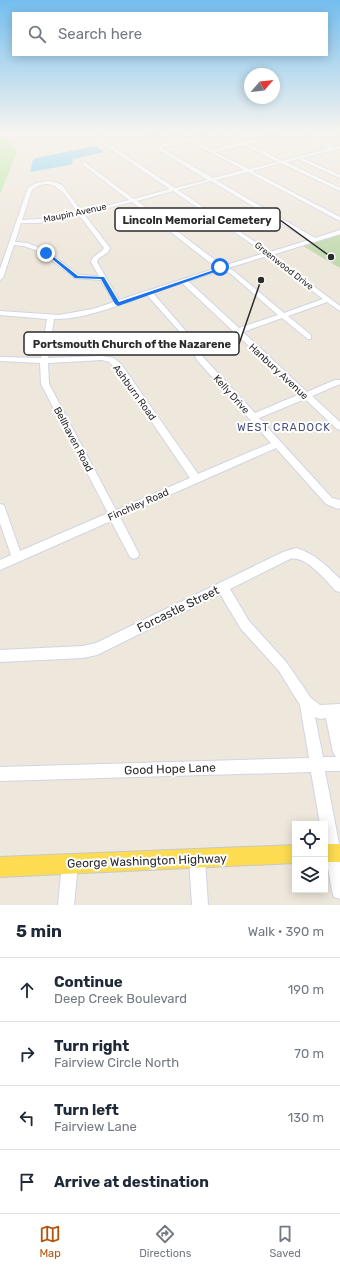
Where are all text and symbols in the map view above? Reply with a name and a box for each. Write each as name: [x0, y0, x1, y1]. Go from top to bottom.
search box: [12, 12, 328, 56]
icon: search: [26, 23, 48, 45]
text: Search here: [58, 25, 142, 43]
north arrow: [244, 68, 280, 104]
street label: Maupin Avenue: [43, 201, 107, 225]
callout: Lincoln Memorial Cemetery: [115, 208, 280, 231]
text: Lincoln Memorial Cemetery: [122, 214, 272, 227]
street label: Greenwood Drive: [253, 240, 315, 292]
route end: [37, 244, 55, 262]
route start: [211, 258, 229, 276]
callout: Portsmouth Church of the Nazarene: [24, 332, 239, 355]
text: Portsmouth Church of the Nazarene: [33, 338, 232, 351]
street label: Hanbury Avenue: [246, 341, 311, 403]
street label: Ashburn Road: [110, 362, 158, 423]
street label: Kelly Drive: [211, 373, 252, 417]
street label: Bellhaven Road: [51, 405, 95, 474]
district label: WEST CRADOCK: [237, 421, 331, 434]
street label: Finchley Road: [106, 486, 171, 524]
street label: Forcastle Street: [135, 583, 222, 635]
street label: Good Hope Lane: [124, 760, 216, 778]
map controls: [292, 821, 328, 893]
button: locate: [292, 821, 328, 857]
street label: George Washington Highway: [67, 851, 227, 871]
button: layers: [292, 857, 328, 893]
text: 5 min: [16, 921, 62, 941]
text: Walk · 390 m: [248, 924, 324, 939]
text: Continue: [54, 973, 123, 991]
icon: ahead: [16, 979, 38, 1001]
text: 190 m: [288, 982, 324, 997]
text: Deep Creek Boulevard: [54, 991, 187, 1006]
text: Turn right: [54, 1037, 129, 1055]
icon: right: [16, 1043, 38, 1065]
text: 70 m: [294, 1046, 324, 1061]
text: Fairview Circle North: [54, 1055, 179, 1070]
text: Turn left: [54, 1101, 119, 1119]
icon: left: [16, 1107, 38, 1129]
text: 130 m: [288, 1110, 324, 1125]
text: Fairview Lane: [54, 1119, 137, 1134]
icon: arrive: [16, 1171, 38, 1193]
text: Arrive at destination: [54, 1173, 209, 1191]
tab: Map: [39, 1223, 61, 1260]
tab: Directions: [139, 1223, 191, 1260]
tab: Saved: [270, 1223, 301, 1260]

